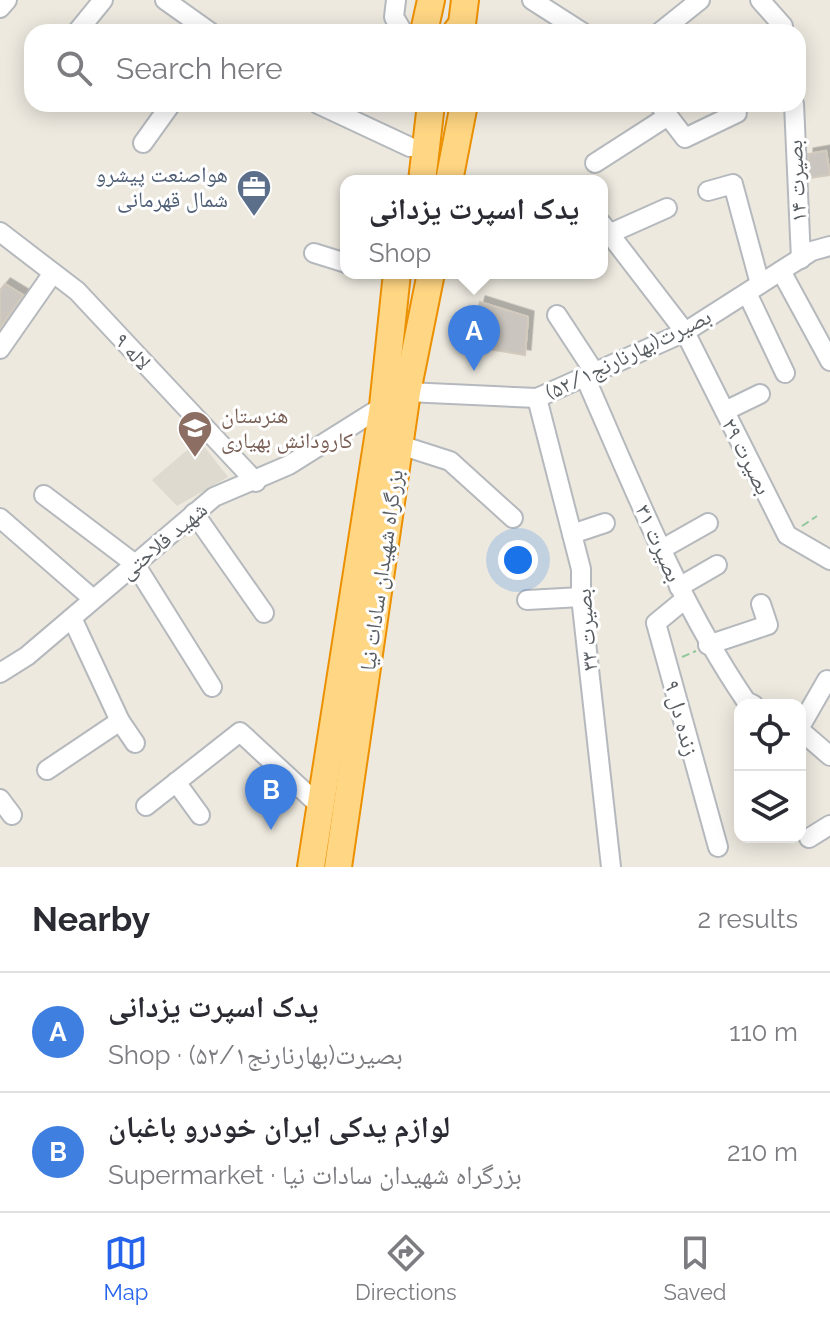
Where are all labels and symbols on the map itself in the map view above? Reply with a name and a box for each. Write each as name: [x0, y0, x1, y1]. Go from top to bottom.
street label: بصیرت ۱۴: [781, 139, 811, 223]
place label: هواصنعت پیشرو شمال قهرمانی: [96, 161, 228, 213]
office icon: هواصنعت پیشرو شمال قهرمانی: [235, 168, 273, 218]
street label: بصیرت(بهارنارنج۵۲/۱): [541, 303, 715, 406]
pin: A: [448, 305, 500, 371]
street label: لاله ۹: [109, 327, 157, 375]
place label: هنرستان کارودانش بهیاری: [221, 402, 353, 454]
school or university icon: هنرستان کارودانش بهیاری: [176, 409, 214, 459]
street label: بصیرت ۲۹: [717, 413, 777, 499]
street label: بزرگراه شهیدان سادات نیا: [354, 468, 409, 672]
street label: شهید فلاحتی: [114, 496, 213, 585]
street label: بصیرت ۳۱: [630, 500, 688, 586]
your location: [498, 540, 538, 580]
street label: بصیرت ۳۳: [569, 588, 603, 672]
street label: زنده دل ۹: [658, 677, 705, 759]
pin: B: [245, 764, 297, 830]

